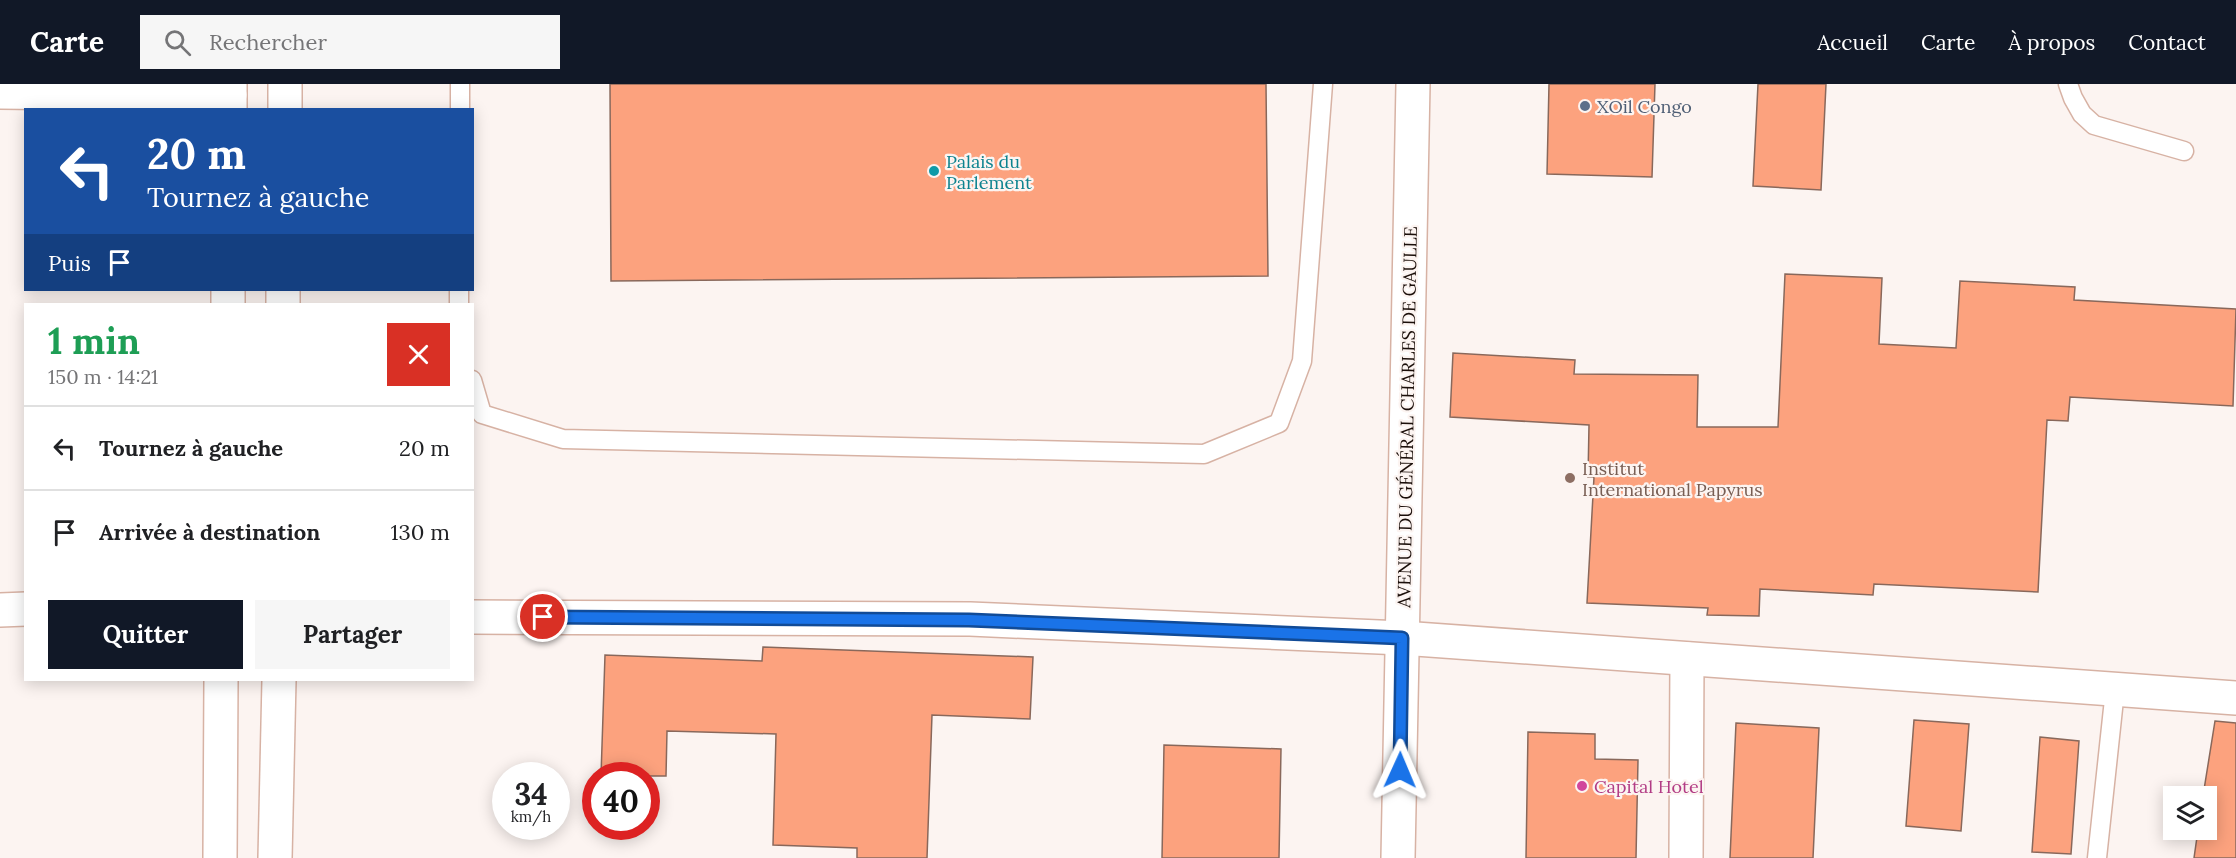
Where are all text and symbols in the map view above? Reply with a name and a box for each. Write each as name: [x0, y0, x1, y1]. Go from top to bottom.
search box: [140, 15, 560, 69]
text: Carte: [30, 24, 104, 60]
icon: search: [161, 26, 194, 59]
text: Rechercher: [209, 28, 327, 56]
text: Accueil: [1817, 29, 1888, 56]
text: Carte: [1921, 29, 1975, 56]
text: À propos: [2008, 29, 2095, 56]
text: Contact: [2128, 29, 2206, 56]
place label: XOil Congo: [1597, 95, 1692, 118]
marker: XOil Congo: [1578, 99, 1592, 113]
text: 20 m: [147, 127, 246, 181]
icon: left: [48, 132, 126, 210]
place label: Palais du Parlement: [946, 150, 1032, 194]
marker: Palais du Parlement: [927, 164, 941, 178]
text: Tournez à gauche: [147, 180, 370, 214]
street label: AVENUE DU GÉNÉRAL CHARLES DE GAULLE: [1392, 226, 1422, 609]
icon: arrive: [103, 246, 136, 279]
text: Puis: [48, 249, 91, 277]
text: 1 min: [48, 318, 140, 364]
button: close: [387, 323, 450, 386]
text: 150 m · 14:21: [48, 364, 158, 389]
icon: left: [48, 432, 81, 465]
text: Tournez à gauche: [99, 434, 283, 462]
text: 20 m: [399, 434, 450, 462]
place label: Institut International Papyrus: [1582, 457, 1763, 501]
marker: Institut International Papyrus: [1563, 471, 1577, 485]
icon: arrive: [48, 516, 81, 549]
text: Arrivée à destination: [99, 518, 320, 546]
text: 130 m: [391, 518, 450, 546]
pin: [517, 591, 568, 642]
button: Quitter: [48, 600, 243, 669]
button: Partager: [255, 600, 450, 669]
icon: arrive: [526, 600, 559, 633]
position arrow: [1368, 738, 1432, 802]
speed limit sign: 40: [582, 762, 660, 840]
text: 34: [514, 775, 548, 813]
place label: Capital Hotel: [1594, 775, 1704, 798]
marker: Capital Hotel: [1575, 779, 1589, 793]
map controls: [2163, 786, 2217, 840]
button: layers: [2163, 786, 2217, 840]
text: km/h: [511, 807, 551, 826]

